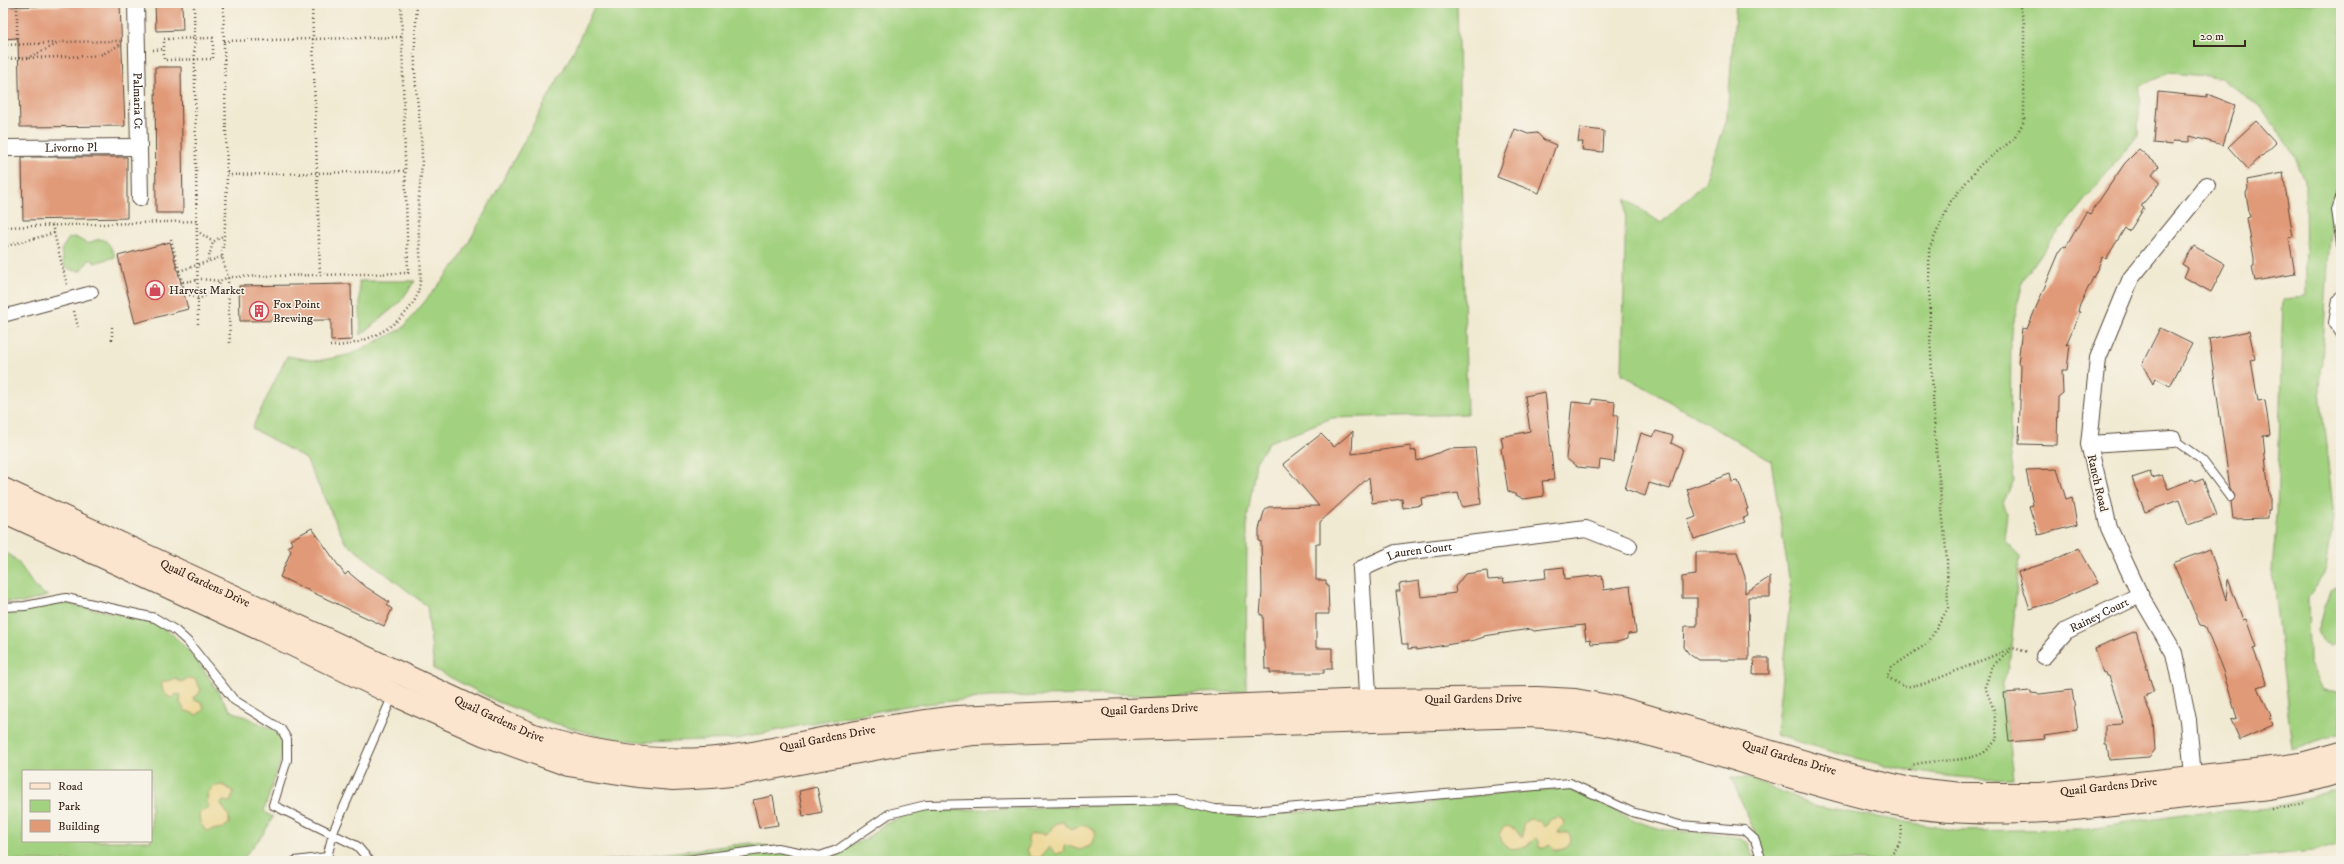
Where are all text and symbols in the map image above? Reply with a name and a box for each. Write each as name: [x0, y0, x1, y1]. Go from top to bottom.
scale bar: [2194, 22, 2245, 48]
text: 20 m: [2200, 29, 2224, 44]
street label: Palmaria Ct: [129, 72, 146, 130]
street label: Livorno Pl: [45, 140, 98, 156]
shop icon: Harvest Market: [144, 279, 166, 301]
place label: Harvest Market: [169, 283, 245, 298]
place label: Fox Point Brewing: [273, 297, 320, 326]
building icon: Fox Point Brewing: [248, 300, 270, 322]
street label: Ranch Road: [2084, 453, 2111, 513]
street label: Lauren Court: [1384, 539, 1453, 564]
street label: Quail Gardens Drive: [158, 556, 253, 611]
street label: Rainey Court: [2067, 595, 2131, 636]
street label: Quail Gardens Drive: [1424, 691, 1522, 707]
street label: Quail Gardens Drive: [452, 692, 546, 746]
street label: Quail Gardens Drive: [1100, 700, 1198, 719]
street label: Quail Gardens Drive: [778, 722, 877, 755]
street label: Quail Gardens Drive: [1740, 737, 1838, 779]
legend: [22, 770, 152, 842]
street label: Quail Gardens Drive: [2059, 774, 2158, 800]
text: Road: [58, 779, 83, 794]
text: Park: [58, 799, 80, 814]
text: Building: [58, 819, 99, 834]

